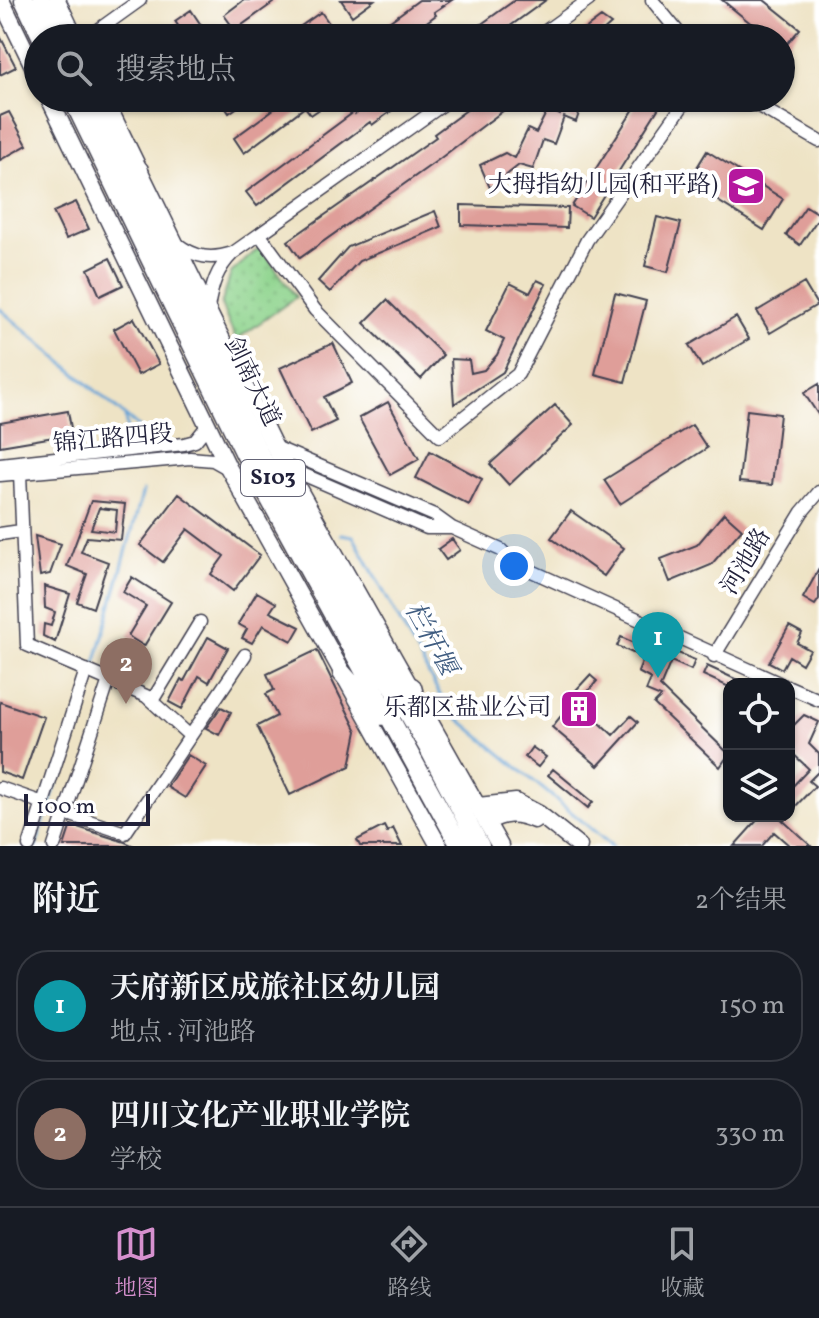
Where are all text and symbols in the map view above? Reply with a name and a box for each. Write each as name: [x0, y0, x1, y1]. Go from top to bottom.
search box: [24, 24, 795, 112]
icon: search: [52, 46, 96, 90]
text: 搜索地点: [116, 50, 236, 92]
school or university icon: 大拇指幼儿园(和平路): [725, 165, 767, 207]
place label: 大拇指幼儿园(和平路): [488, 169, 718, 203]
street label: 剑南大道: [215, 331, 287, 433]
street label: 锦江路四段: [52, 418, 174, 462]
road number: S103: [241, 460, 305, 496]
street label: 河池路: [714, 522, 780, 602]
your location: [494, 546, 534, 586]
water label: 栏杆堰: [395, 596, 467, 685]
pin: 1: [632, 612, 684, 678]
pin: 2: [100, 638, 152, 704]
map controls: [723, 678, 795, 822]
button: locate: [723, 678, 795, 750]
building icon: 乐都区盐业公司: [558, 688, 600, 730]
place label: 乐都区盐业公司: [383, 692, 551, 726]
button: layers: [723, 750, 795, 822]
scale bar: [24, 790, 150, 826]
text: 100 m: [36, 792, 95, 823]
text: 附近: [32, 878, 100, 925]
text: 2个结果: [695, 883, 787, 919]
text: 天府新区成旅社区幼儿园: [110, 968, 440, 1010]
text: 1: [55, 988, 65, 1024]
text: 150 m: [719, 988, 785, 1024]
text: 地点 · 河池路: [110, 1015, 256, 1051]
text: 四川文化产业职业学院: [110, 1096, 410, 1138]
text: 2: [53, 1116, 67, 1152]
text: 330 m: [715, 1116, 785, 1152]
text: 学校: [110, 1143, 162, 1179]
tab: 地图: [114, 1222, 159, 1305]
tab: 路线: [387, 1222, 432, 1305]
tab: 收藏: [660, 1222, 705, 1305]

